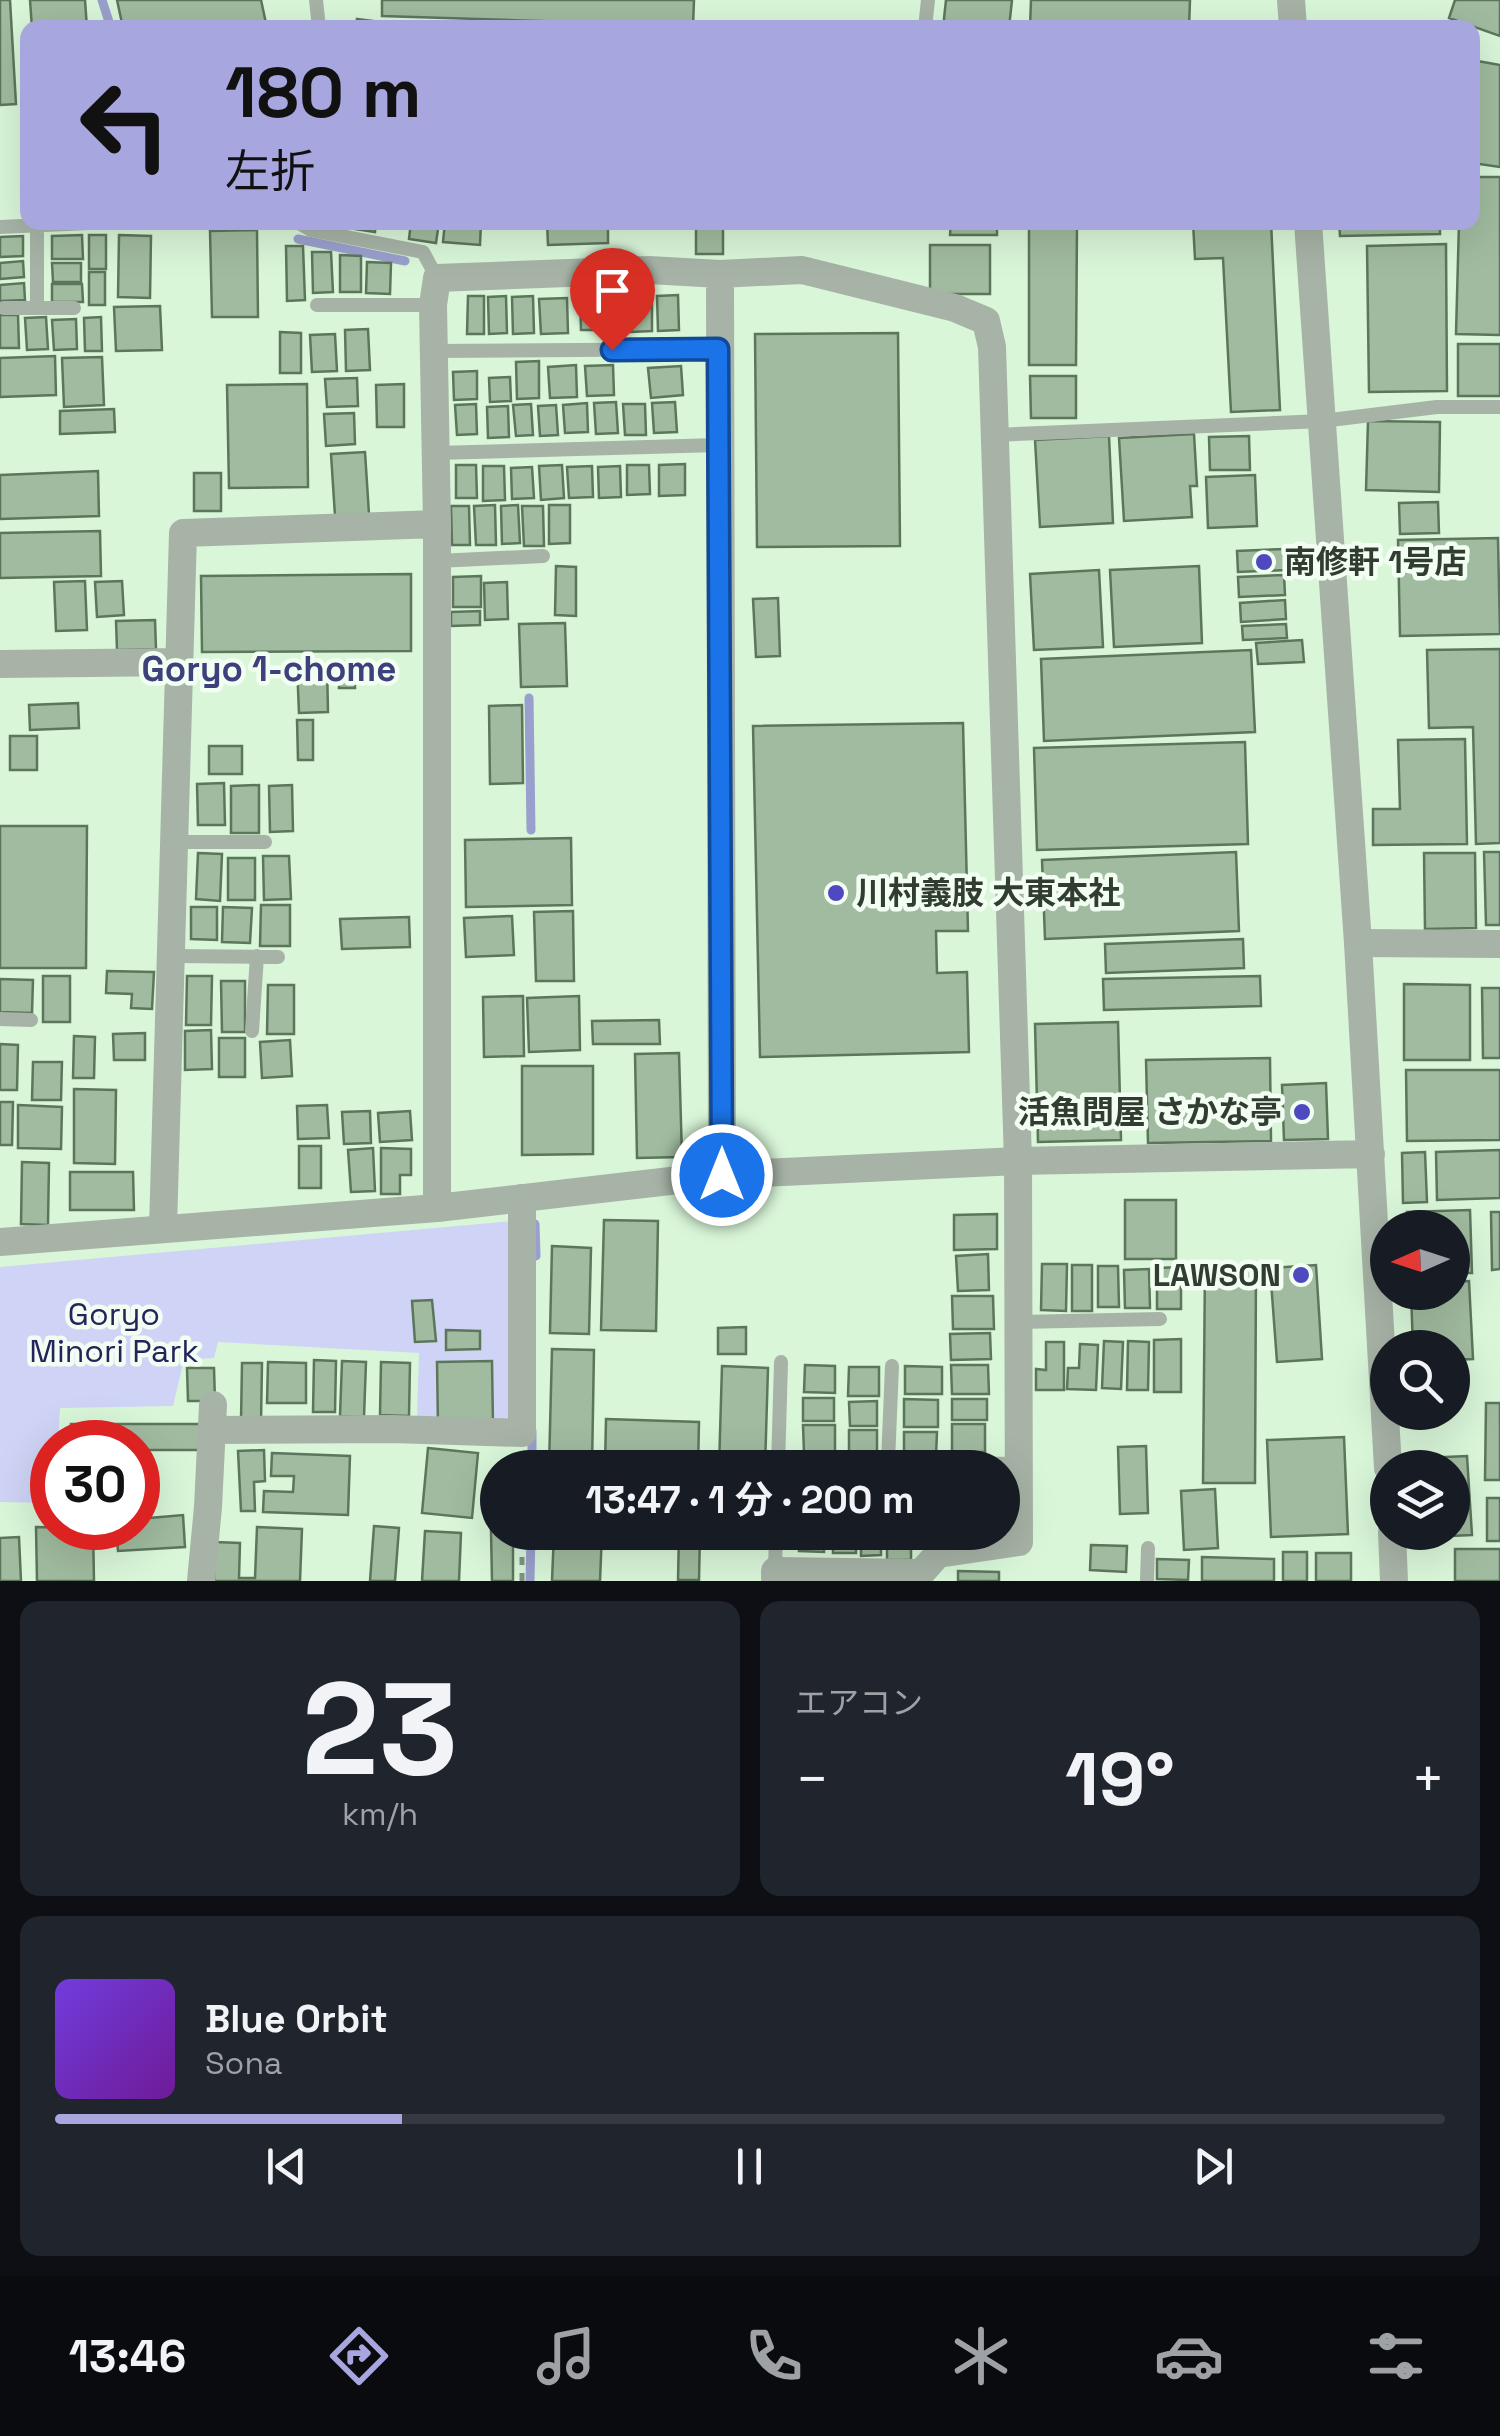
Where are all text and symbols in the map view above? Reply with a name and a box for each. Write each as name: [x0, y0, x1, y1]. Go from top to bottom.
text: 180 m: [225, 48, 422, 137]
icon: left: [60, 60, 190, 190]
text: 左折: [225, 143, 315, 200]
pin: [570, 248, 655, 351]
icon: arrive: [585, 263, 640, 318]
place label: 南修軒 1号店: [1284, 542, 1467, 582]
marker: 南修軒 1号店: [1253, 551, 1275, 573]
district label: Goryo 1-chome: [142, 647, 396, 691]
place label: 川村義肢 大東本社: [856, 873, 1120, 913]
marker: 川村義肢 大東本社: [825, 882, 847, 904]
place label: 活魚問屋 さかな亭: [1018, 1092, 1282, 1132]
marker: 活魚問屋 さかな亭: [1291, 1101, 1313, 1123]
position arrow: [670, 1123, 774, 1227]
north arrow: [1370, 1210, 1470, 1310]
map controls: [1370, 1210, 1470, 1550]
place label: LAWSON: [1153, 1255, 1281, 1295]
marker: LAWSON: [1290, 1264, 1312, 1286]
park label: Goryo Minori Park: [29, 1294, 199, 1371]
button: search: [1370, 1330, 1470, 1430]
speed limit sign: 30: [30, 1420, 160, 1550]
button: layers: [1370, 1450, 1470, 1550]
text: 13:47 · 1 分 · 200 m: [585, 1476, 915, 1524]
text: 23: [302, 1646, 458, 1812]
text: エアコン: [795, 1683, 923, 1723]
text: 19°: [1065, 1731, 1175, 1827]
text: −: [795, 1744, 829, 1814]
text: +: [1411, 1744, 1445, 1814]
text: km/h: [342, 1794, 418, 1834]
text: Blue Orbit: [205, 1995, 388, 2043]
text: Sona: [205, 2043, 282, 2083]
icon: previous: [259, 2139, 314, 2194]
icon: pause: [722, 2139, 777, 2194]
icon: next: [1186, 2139, 1241, 2194]
icon: directions: [324, 2321, 394, 2391]
icon: music: [531, 2321, 601, 2391]
icon: phone: [739, 2321, 809, 2391]
icon: climate: [946, 2321, 1016, 2391]
icon: car: [1154, 2321, 1224, 2391]
icon: filters: [1361, 2321, 1431, 2391]
text: 13:46: [69, 2328, 186, 2385]

